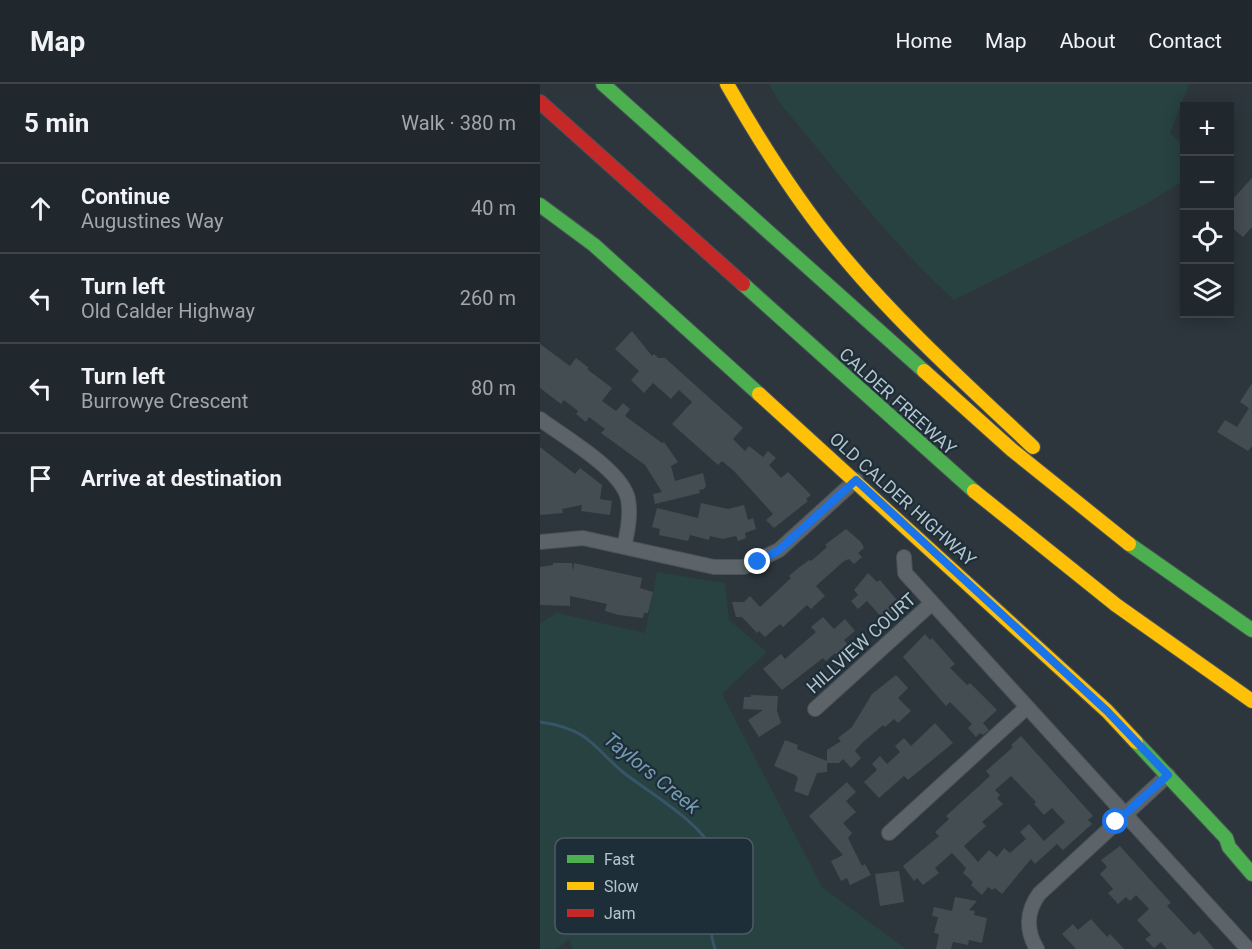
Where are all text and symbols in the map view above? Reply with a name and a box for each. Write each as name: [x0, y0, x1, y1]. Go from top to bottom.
text: Map: [30, 25, 85, 58]
text: Home: [896, 29, 952, 53]
text: Map: [985, 29, 1027, 53]
text: About: [1060, 29, 1116, 53]
text: Contact: [1149, 29, 1222, 53]
map controls: [1180, 102, 1234, 318]
button: +: [1180, 102, 1234, 156]
text: 5 min: [24, 108, 89, 138]
text: Walk · 380 m: [401, 111, 516, 135]
button: −: [1180, 156, 1234, 210]
text: Continue: [81, 184, 170, 209]
icon: ahead: [24, 192, 57, 225]
text: 40 m: [471, 196, 516, 220]
text: Augustines Way: [81, 209, 224, 233]
button: locate: [1180, 210, 1234, 264]
button: layers: [1180, 264, 1234, 318]
text: Turn left: [81, 274, 165, 299]
icon: left: [24, 282, 57, 315]
text: 260 m: [460, 286, 516, 310]
text: Old Calder Highway: [81, 299, 255, 323]
street label: CALDER FREEWAY: [835, 343, 961, 459]
text: Turn left: [81, 364, 165, 389]
icon: left: [24, 372, 57, 405]
text: 80 m: [471, 376, 516, 400]
text: Burrowye Crescent: [81, 389, 248, 413]
street label: OLD CALDER HIGHWAY: [826, 428, 980, 570]
icon: arrive: [24, 462, 57, 495]
text: Arrive at destination: [81, 466, 282, 491]
route end: [744, 548, 770, 574]
street label: HILLVIEW COURT: [802, 588, 920, 697]
water label: Taylors Creek: [599, 727, 706, 820]
route start: [1102, 808, 1128, 834]
legend: [555, 838, 753, 934]
text: Fast: [604, 850, 635, 869]
text: Slow: [604, 877, 639, 896]
text: Jam: [604, 904, 636, 923]

